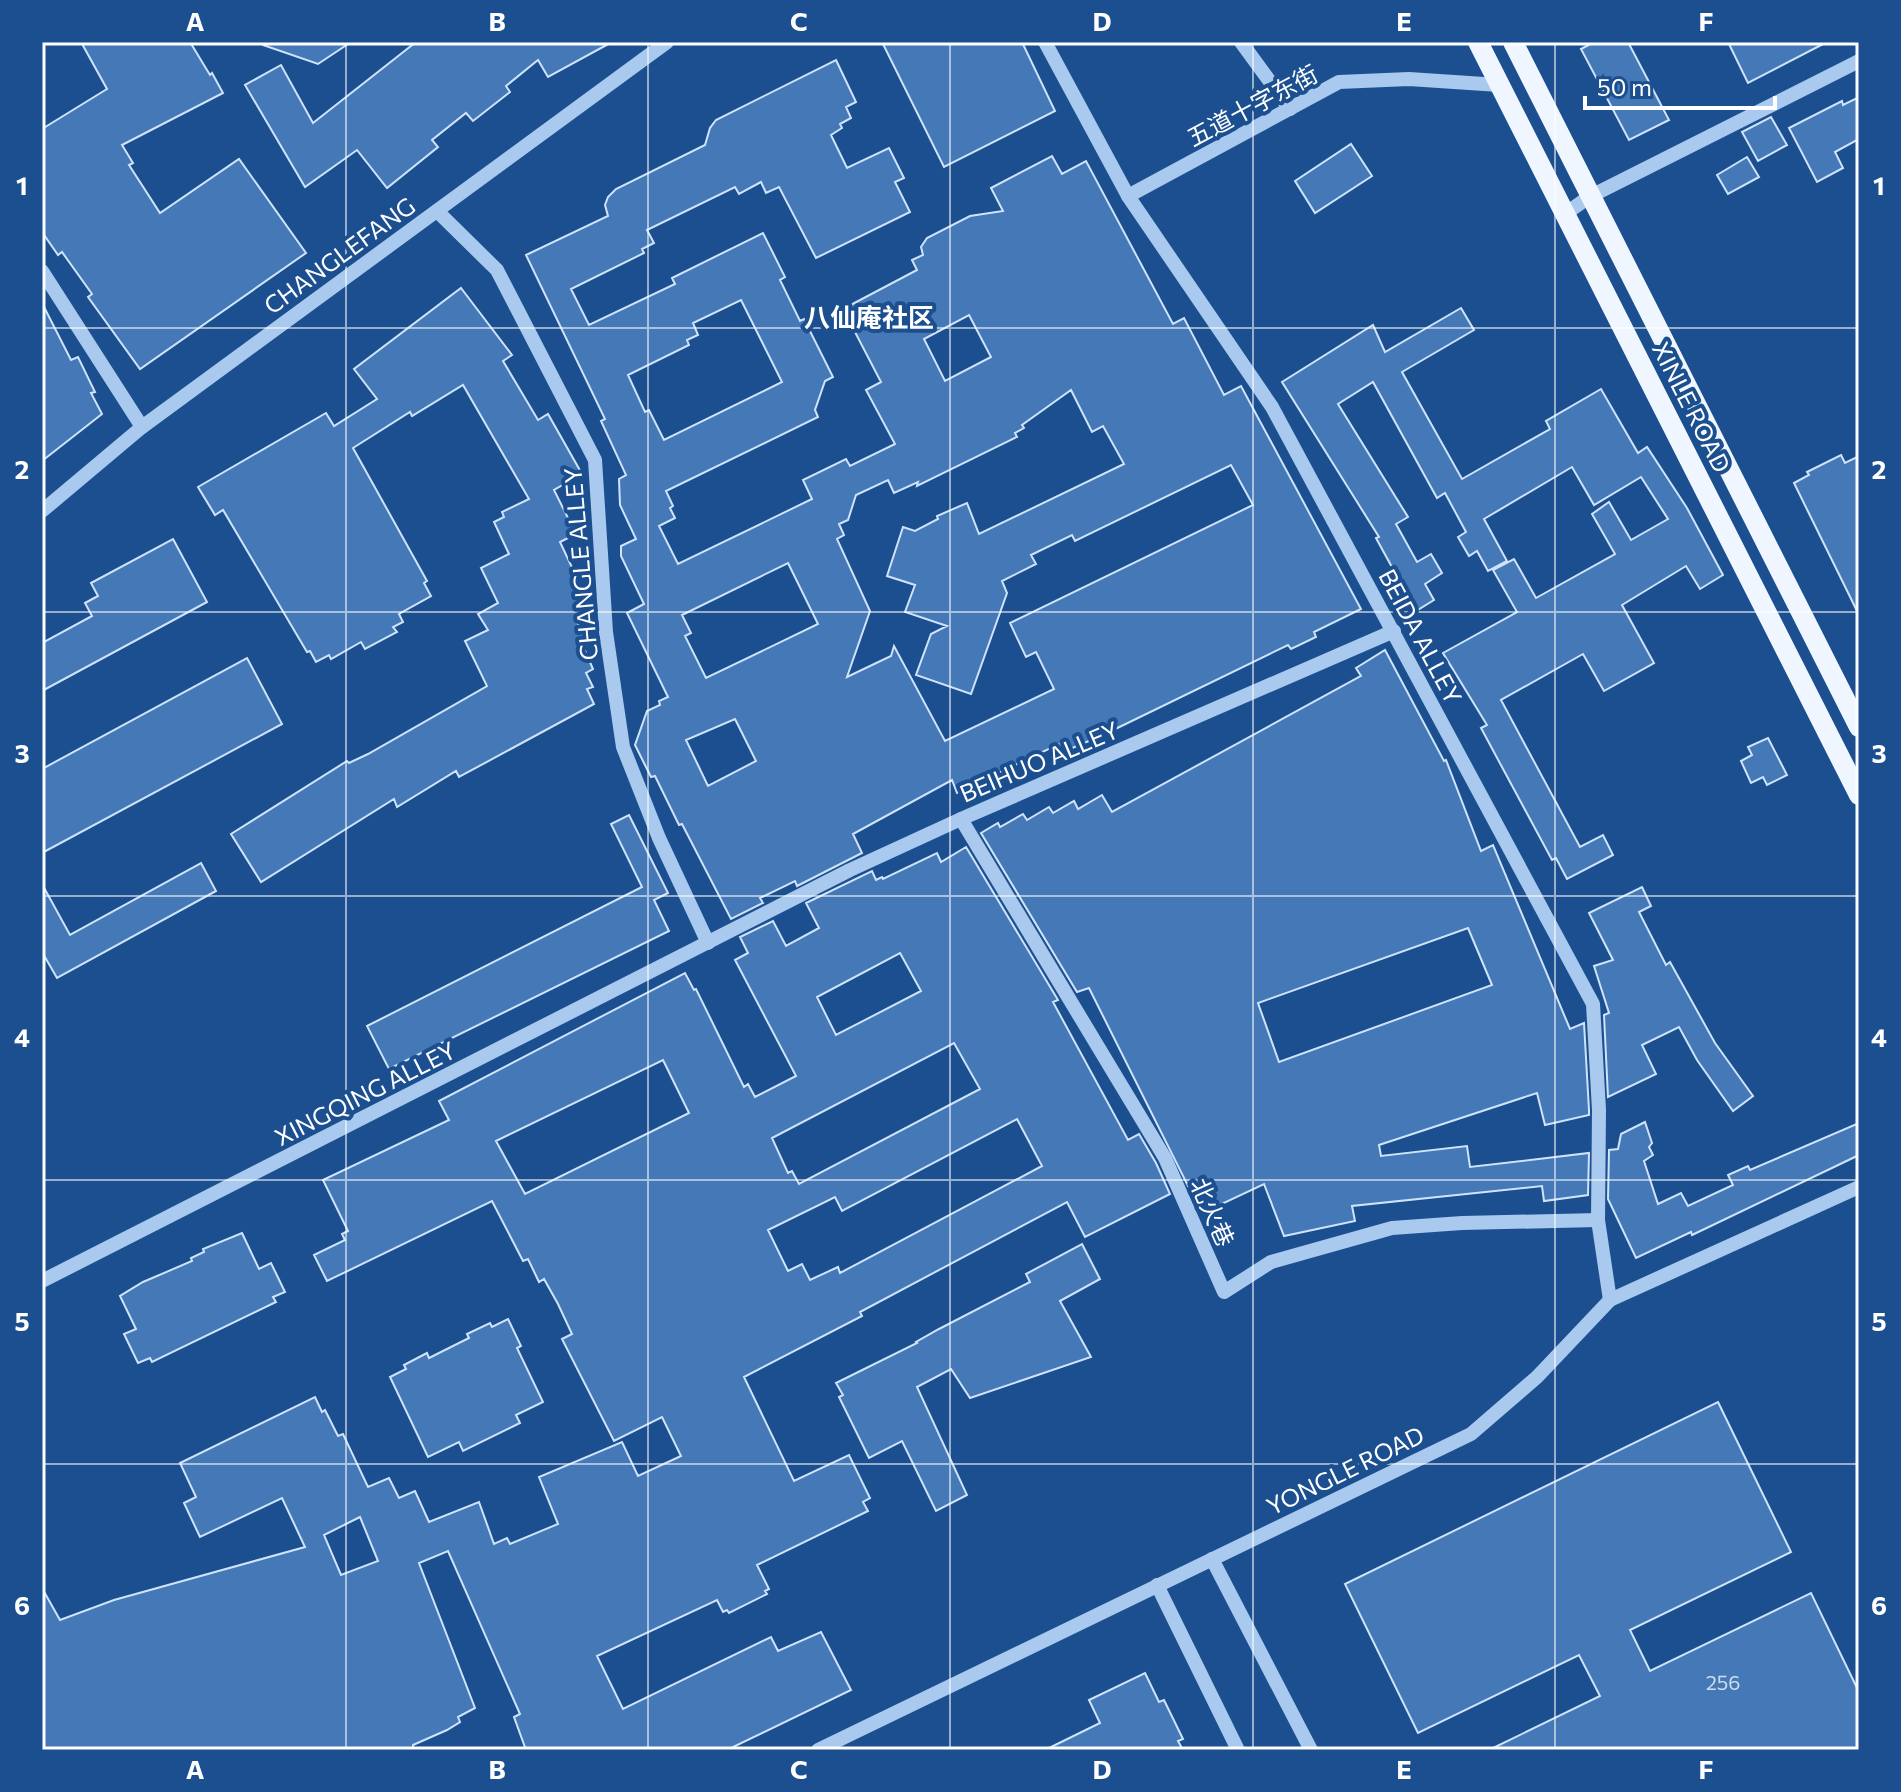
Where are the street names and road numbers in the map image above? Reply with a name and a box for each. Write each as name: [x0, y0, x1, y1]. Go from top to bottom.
street label: 五道十字东街: [1182, 58, 1322, 152]
street label: CHANGLEFANG: [258, 190, 420, 320]
street label: XINLE ROAD: [1647, 337, 1737, 477]
street label: CHANGLE ALLEY: [557, 466, 603, 661]
street label: BEIDA ALLEY: [1373, 564, 1469, 709]
street label: BEIHUO ALLEY: [955, 714, 1123, 808]
street label: XINGQING ALLEY: [270, 1035, 461, 1151]
street label: 北火巷: [1185, 1173, 1241, 1251]
street label: YONGLE ROAD: [1262, 1419, 1428, 1521]

